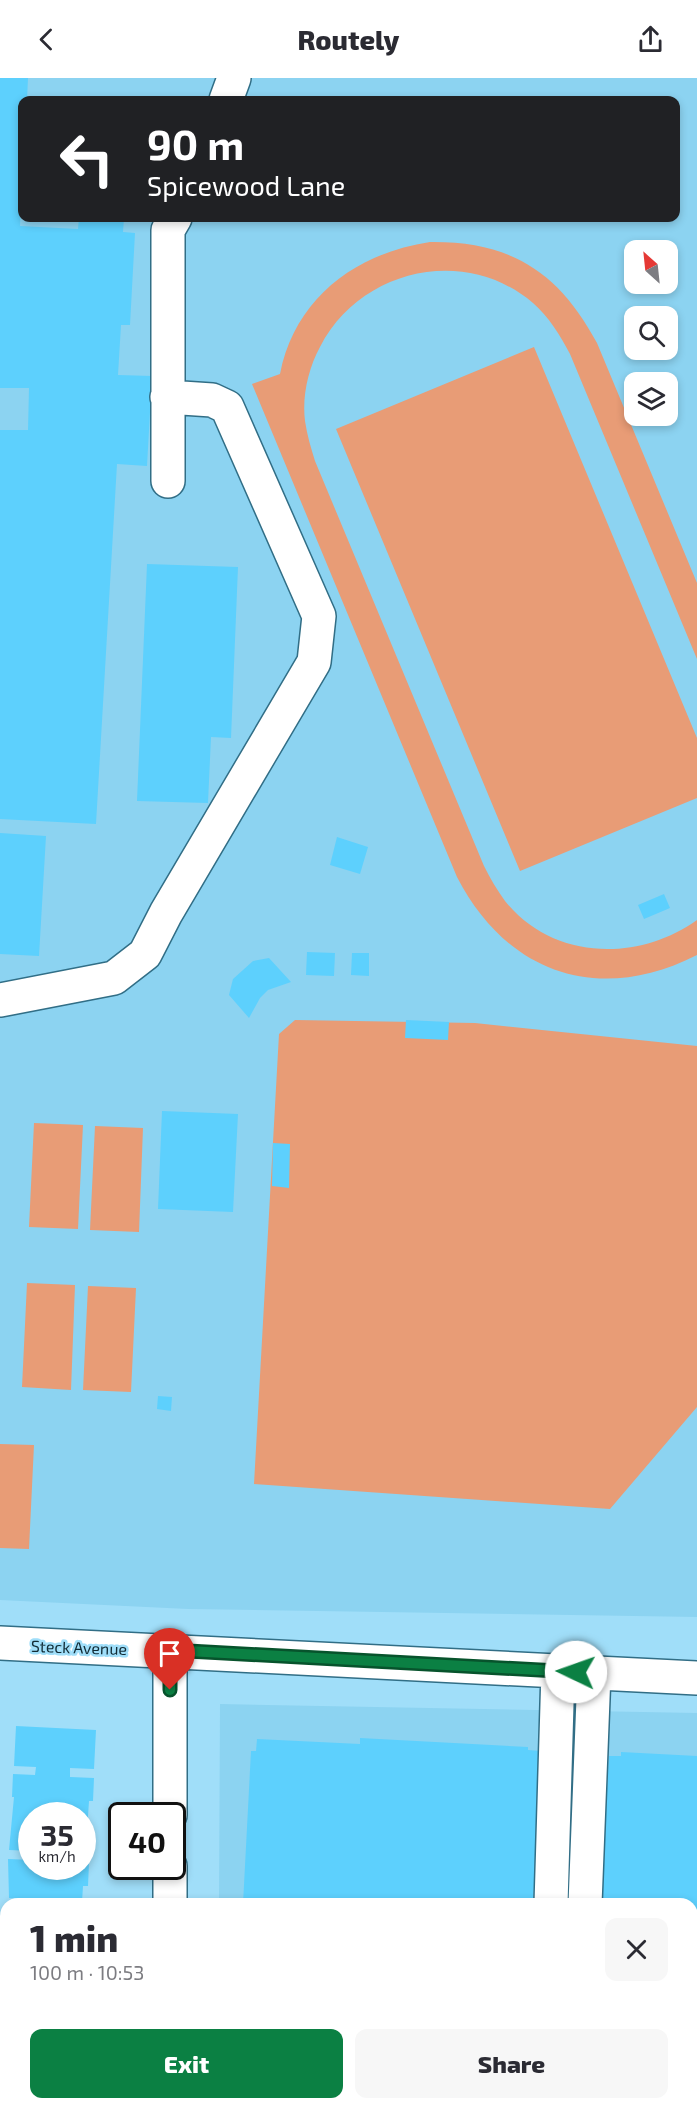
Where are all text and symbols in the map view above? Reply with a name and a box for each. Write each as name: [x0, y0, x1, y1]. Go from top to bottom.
icon: back: [30, 23, 63, 56]
text: Routely: [298, 23, 399, 55]
icon: share: [634, 23, 667, 56]
text: 90 m: [147, 118, 244, 168]
icon: left: [48, 120, 126, 198]
text: Spicewood Lane: [147, 169, 345, 201]
north arrow: [624, 240, 678, 294]
map controls: [624, 240, 678, 426]
button: search: [624, 306, 678, 360]
button: layers: [624, 372, 678, 426]
pin: [144, 1628, 195, 1690]
street label: Steck Avenue: [31, 1636, 127, 1658]
icon: arrive: [153, 1637, 186, 1670]
position arrow: [544, 1640, 608, 1704]
speed limit sign: 40: [108, 1802, 186, 1880]
text: 35: [40, 1816, 74, 1852]
text: km/h: [38, 1847, 76, 1865]
text: 1 min: [30, 1916, 118, 1959]
button: close: [605, 1918, 668, 1981]
text: 100 m · 10:53: [30, 1960, 144, 1984]
button: Exit: [30, 2029, 343, 2098]
button: Share: [355, 2029, 668, 2098]

